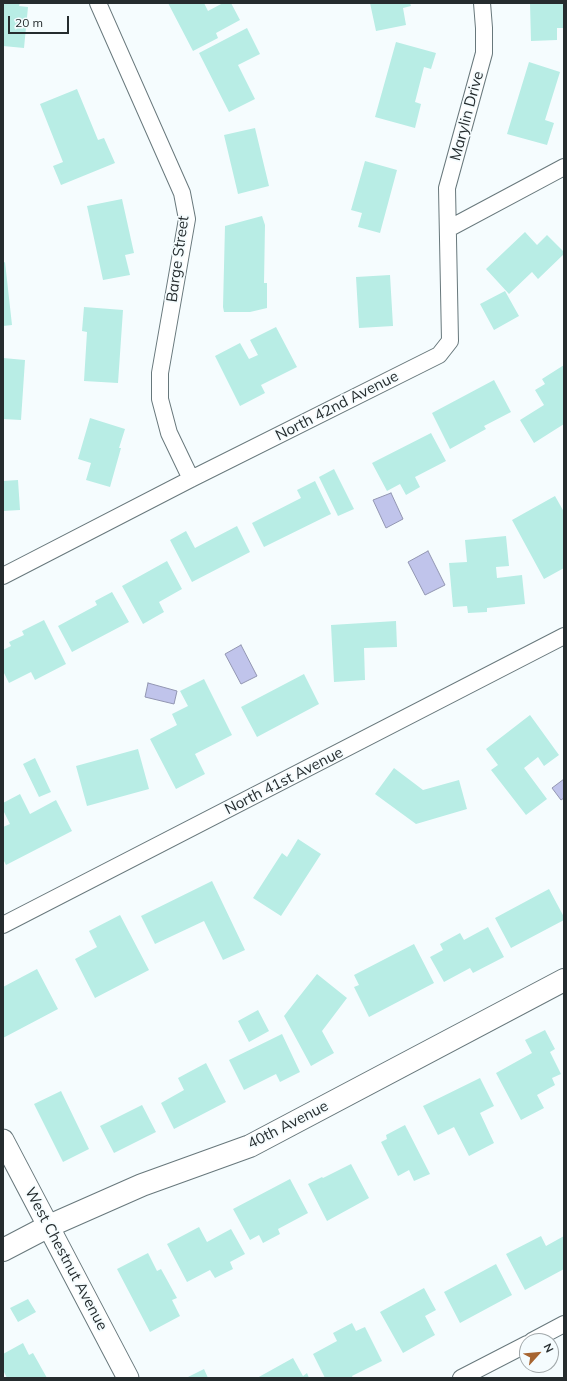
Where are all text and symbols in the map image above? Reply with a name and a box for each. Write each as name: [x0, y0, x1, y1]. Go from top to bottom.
scale bar: [10, 8, 71, 34]
text: 20 m: [15, 15, 43, 30]
street label: Marylin Drive: [446, 69, 488, 163]
street label: Barge Street: [163, 215, 193, 303]
street label: North 42nd Avenue: [273, 367, 401, 445]
street label: North 41st Avenue: [222, 743, 346, 819]
street label: 40th Avenue: [245, 1097, 331, 1153]
street label: West Chestnut Avenue: [21, 1185, 111, 1333]
north arrow: [519, 1333, 559, 1373]
text: N: [541, 1341, 557, 1355]

